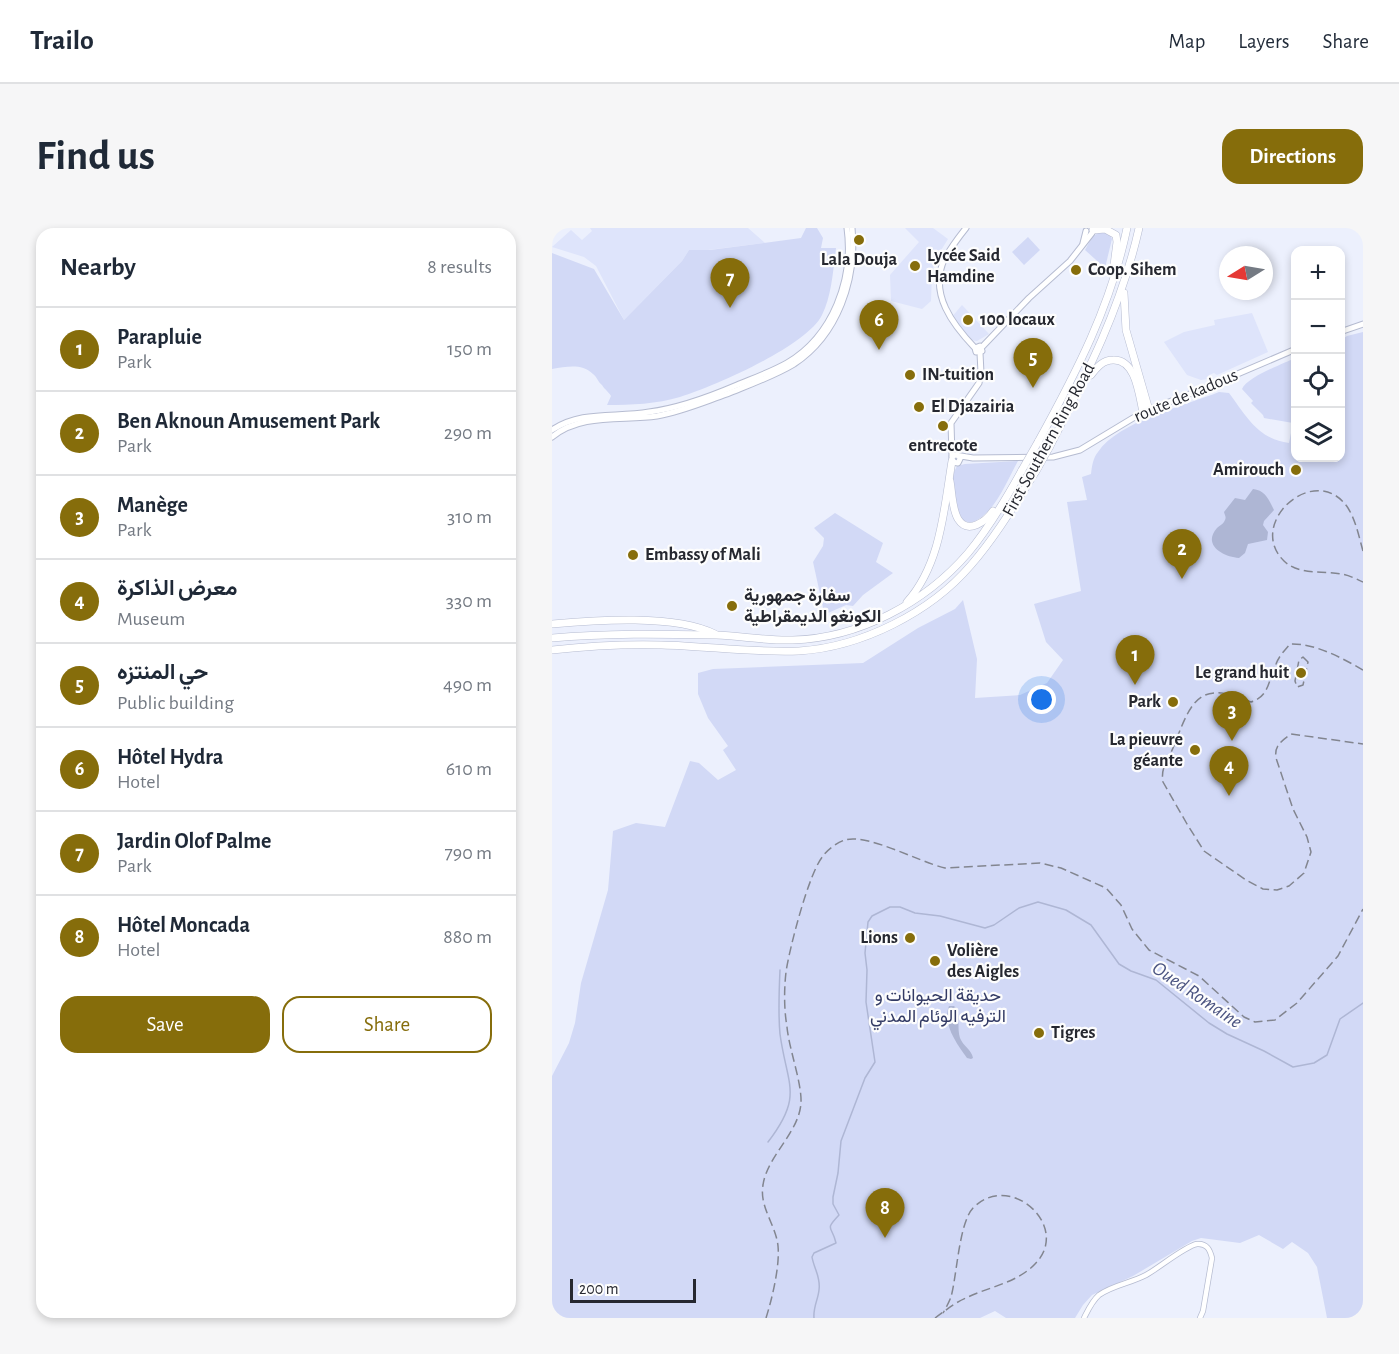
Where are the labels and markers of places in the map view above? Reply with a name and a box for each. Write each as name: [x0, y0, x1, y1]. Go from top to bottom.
marker: Lala Douja: [852, 233, 866, 247]
place label: Lycée Said Hamdine: [927, 247, 1001, 286]
place label: Lala Douja: [821, 251, 898, 269]
pin: 7: [710, 259, 750, 308]
marker: Lycée Said Hamdine: [908, 259, 922, 273]
place label: Coop. Sihem: [1088, 261, 1177, 279]
marker: Coop. Sihem: [1069, 263, 1083, 277]
pin: 6: [860, 300, 898, 350]
place label: 100 locaux: [980, 311, 1055, 329]
marker: 100 locaux: [961, 313, 975, 327]
pin: 5: [1014, 338, 1052, 388]
place label: IN-tuition: [922, 366, 994, 384]
marker: IN-tuition: [903, 368, 917, 382]
place label: El Djazairia: [931, 398, 1015, 416]
marker: El Djazairia: [912, 400, 926, 414]
marker: entrecote: [936, 419, 950, 433]
place label: entrecote: [908, 437, 978, 455]
place label: Amirouch: [1213, 461, 1284, 479]
marker: Amirouch: [1289, 463, 1303, 477]
pin: 2: [1162, 530, 1202, 579]
place label: Embassy of Mali: [645, 546, 761, 564]
marker: Embassy of Mali: [626, 548, 640, 562]
place label: سفارة جمهورية الكونغو الديمقراطية: [744, 587, 881, 627]
marker: سفارة جمهورية الكونغو الديمقراطية: [725, 599, 739, 613]
pin: 1: [1116, 636, 1154, 685]
place label: Le grand huit: [1195, 664, 1289, 682]
marker: Le grand huit: [1294, 666, 1308, 680]
pin: 3: [1212, 692, 1252, 741]
place label: Park: [1128, 693, 1161, 711]
marker: Park: [1166, 695, 1180, 709]
place label: La pieuvre géante: [1109, 731, 1183, 770]
marker: La pieuvre géante: [1188, 743, 1202, 757]
pin: 4: [1210, 746, 1248, 796]
place label: Lions: [860, 929, 898, 947]
marker: Lions: [903, 931, 917, 945]
place label: Volière des Aigles: [947, 942, 1019, 981]
marker: Volière des Aigles: [928, 954, 942, 968]
place label: Tigres: [1051, 1024, 1096, 1042]
marker: Tigres: [1032, 1026, 1046, 1040]
pin: 8: [866, 1188, 904, 1238]

